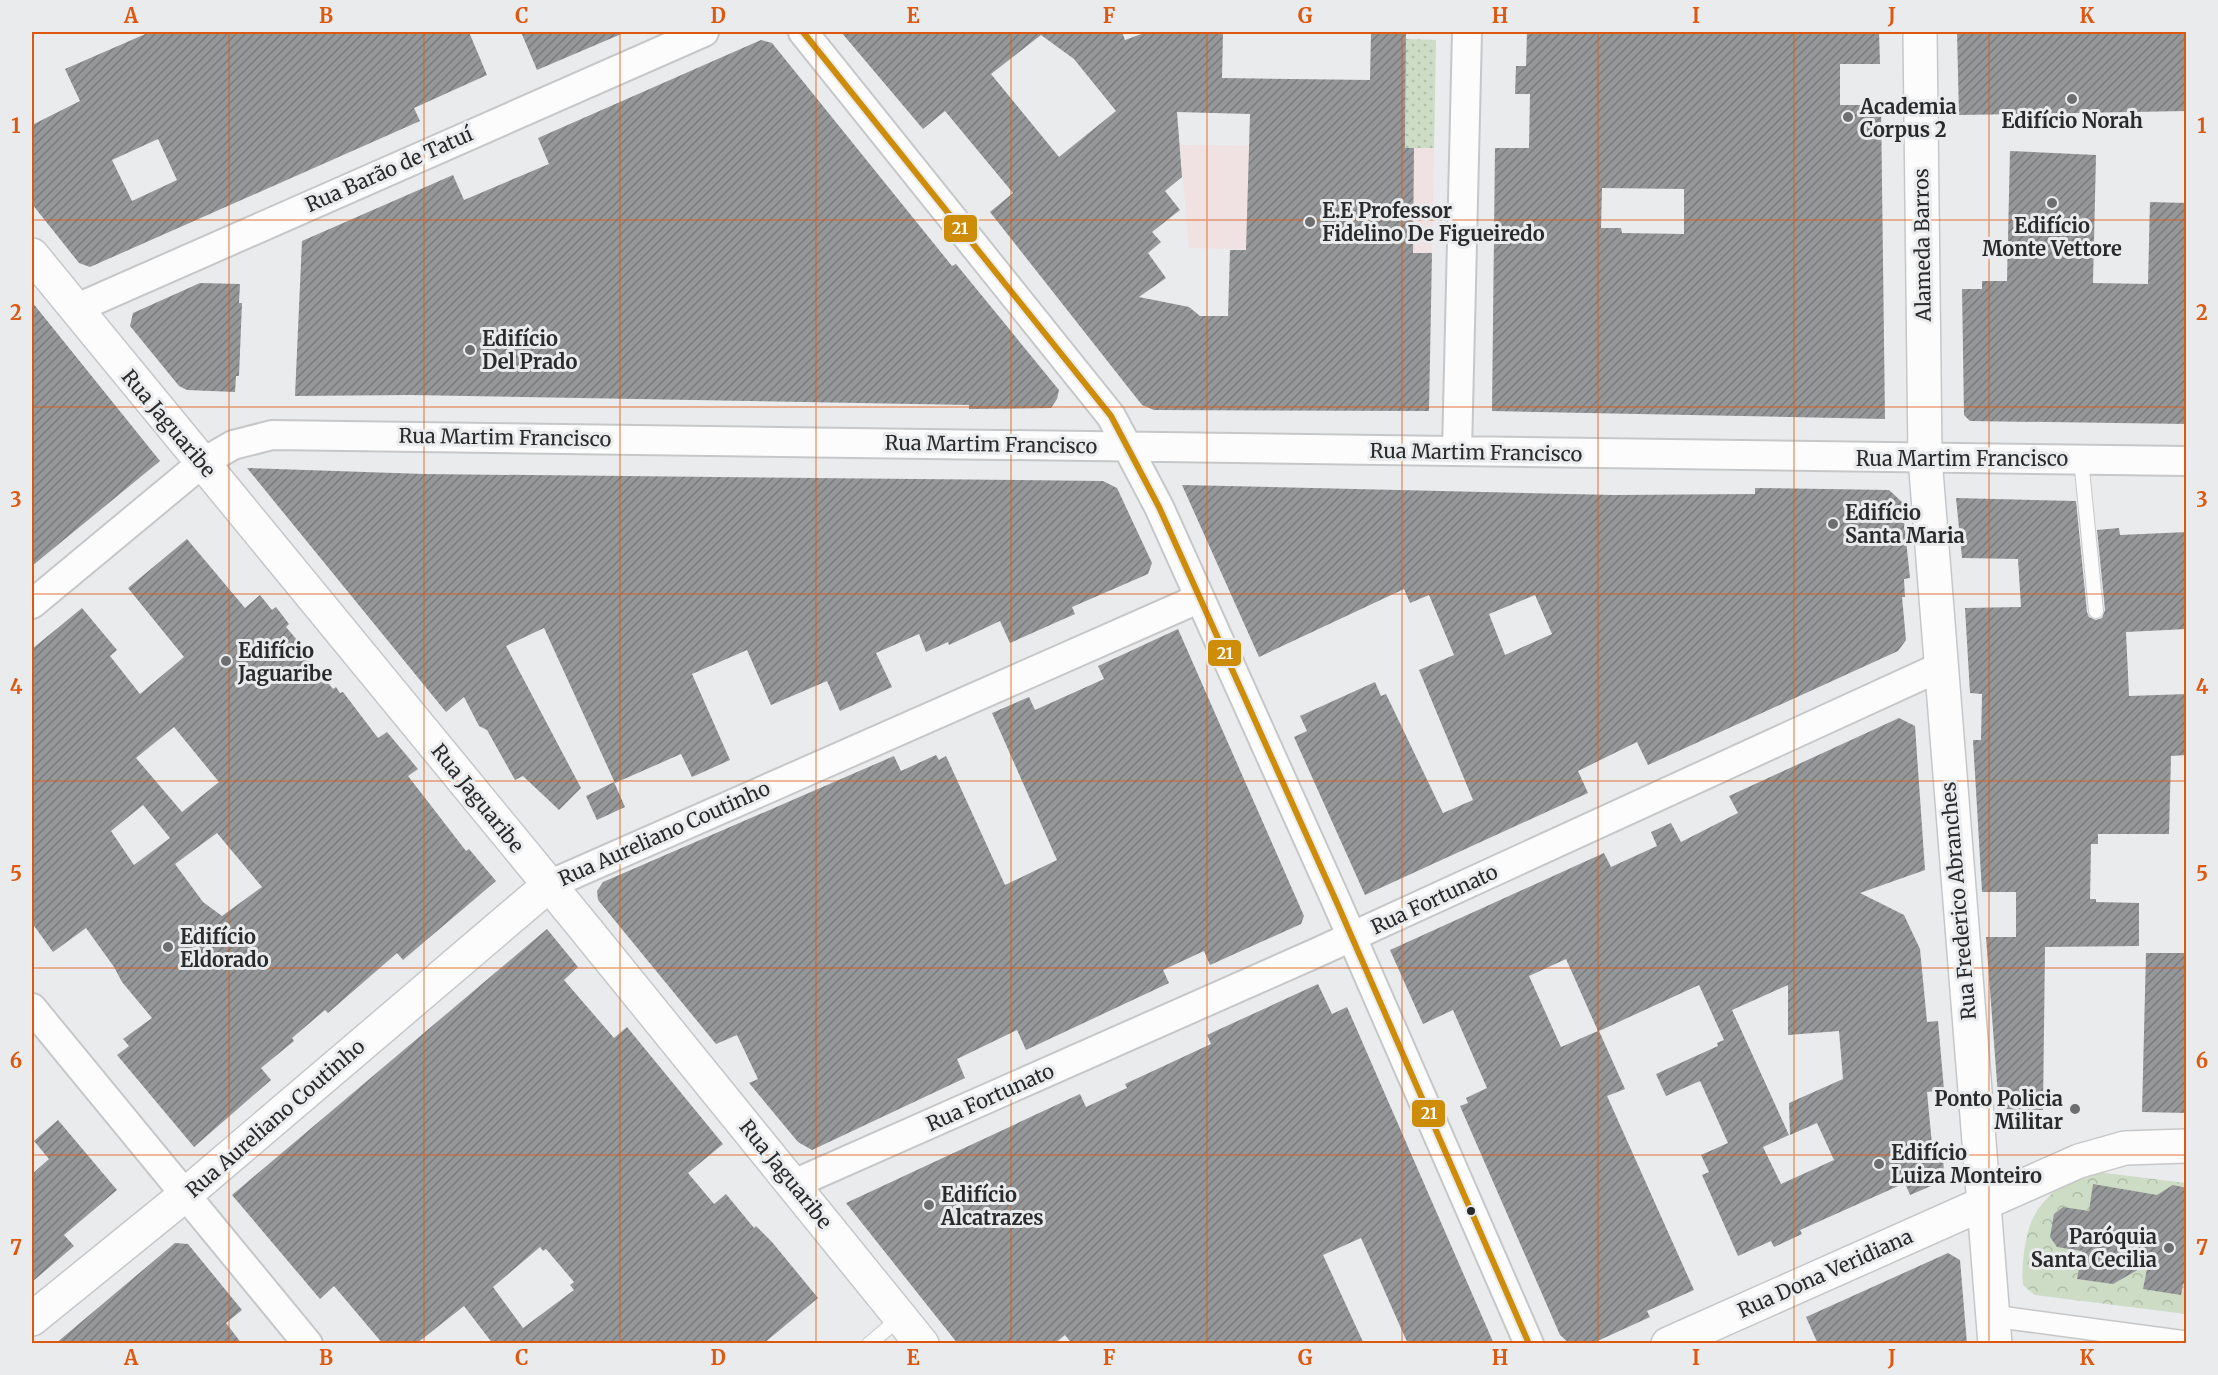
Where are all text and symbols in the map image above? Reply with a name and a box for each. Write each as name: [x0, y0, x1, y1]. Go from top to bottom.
text: A: [123, 3, 139, 28]
text: B: [319, 3, 333, 28]
text: C: [515, 3, 529, 28]
text: D: [710, 3, 726, 28]
text: E: [906, 3, 920, 28]
text: F: [1103, 3, 1116, 28]
text: G: [1298, 3, 1313, 28]
text: H: [1492, 3, 1508, 28]
text: I: [1692, 3, 1700, 28]
text: J: [1887, 3, 1896, 28]
text: K: [2080, 3, 2095, 28]
marker: Edifício Norah: [2065, 92, 2079, 106]
place label: Academia Corpus 2: [1859, 94, 1957, 142]
place label: Edifício Norah: [2001, 108, 2144, 133]
marker: Academia Corpus 2: [1841, 110, 1855, 124]
text: 1: [11, 113, 21, 138]
text: 1: [2197, 113, 2207, 138]
street label: Rua Barão de Tatuí: [301, 121, 477, 217]
street label: Alameda Barros: [1908, 168, 1936, 323]
marker: Edifício Monte Vettore: [2045, 196, 2059, 210]
place label: E.E Professor Fidelino De Figueiredo: [1322, 198, 1545, 246]
place label: Edifício Monte Vettore: [1982, 213, 2122, 261]
line badge: 21: [943, 214, 978, 243]
marker: E.E Professor Fidelino De Figueiredo: [1303, 215, 1317, 229]
text: 21: [952, 218, 969, 238]
text: 2: [10, 300, 22, 325]
text: 2: [2196, 300, 2208, 325]
place label: Edifício Del Prado: [482, 326, 577, 374]
marker: Edifício Del Prado: [463, 343, 477, 357]
street label: Rua Jaguaribe: [117, 364, 221, 482]
street label: Rua Martim Francisco: [399, 423, 612, 451]
street label: Rua Martim Francisco: [885, 430, 1098, 458]
street label: Rua Martim Francisco: [1370, 438, 1583, 466]
street label: Rua Martim Francisco: [1856, 446, 2069, 471]
text: 3: [10, 487, 22, 512]
text: 3: [2196, 487, 2208, 512]
place label: Edifício Santa Maria: [1845, 500, 1965, 548]
marker: Edifício Santa Maria: [1826, 517, 1840, 531]
place label: Edifício Jaguaribe: [237, 638, 333, 686]
line badge: 21: [1207, 639, 1242, 667]
text: 21: [1217, 643, 1234, 663]
marker: Edifício Jaguaribe: [219, 654, 233, 668]
text: 4: [10, 674, 23, 699]
text: 4: [2196, 674, 2209, 699]
street label: Rua Jaguaribe: [426, 738, 530, 858]
street label: Rua Aureliano Coutinho: [554, 775, 774, 891]
street label: Rua Frederico Abranches: [1935, 781, 1981, 1021]
street label: Rua Fortunato: [1367, 859, 1502, 939]
text: 5: [10, 861, 22, 886]
text: 5: [2196, 861, 2208, 886]
place label: Edifício Eldorado: [180, 924, 269, 972]
marker: Edifício Eldorado: [161, 940, 175, 954]
street label: Rua Aureliano Coutinho: [180, 1033, 370, 1203]
text: 6: [10, 1048, 22, 1073]
text: 6: [2196, 1048, 2208, 1073]
street label: Rua Fortunato: [922, 1058, 1058, 1136]
place label: Ponto Policia Militar: [1934, 1086, 2063, 1134]
line badge: 21: [1411, 1099, 1446, 1128]
marker: Ponto Policia Militar: [2068, 1102, 2082, 1116]
text: 21: [1421, 1103, 1438, 1123]
street label: Rua Jaguaribe: [734, 1114, 838, 1234]
place label: Edifício Luiza Monteiro: [1891, 1140, 2042, 1188]
marker: Edifício Luiza Monteiro: [1872, 1157, 1886, 1171]
place label: Edifício Alcatrazes: [940, 1182, 1044, 1230]
marker: Edifício Alcatrazes: [922, 1198, 936, 1212]
unlabelled marker: [1465, 1205, 1477, 1217]
street label: Rua Dona Veridiana: [1734, 1223, 1917, 1323]
place label: Paróquia Santa Cecilia: [2031, 1224, 2157, 1272]
text: 7: [10, 1235, 22, 1260]
text: 7: [2196, 1235, 2208, 1260]
marker: Paróquia Santa Cecilia: [2162, 1241, 2176, 1255]
text: A: [123, 1345, 139, 1370]
text: B: [319, 1345, 333, 1370]
text: C: [515, 1345, 529, 1370]
text: D: [710, 1345, 726, 1370]
text: E: [906, 1345, 920, 1370]
text: F: [1103, 1345, 1116, 1370]
text: G: [1298, 1345, 1313, 1370]
text: H: [1492, 1345, 1508, 1370]
text: I: [1692, 1345, 1700, 1370]
text: J: [1887, 1345, 1896, 1370]
text: K: [2080, 1345, 2095, 1370]

